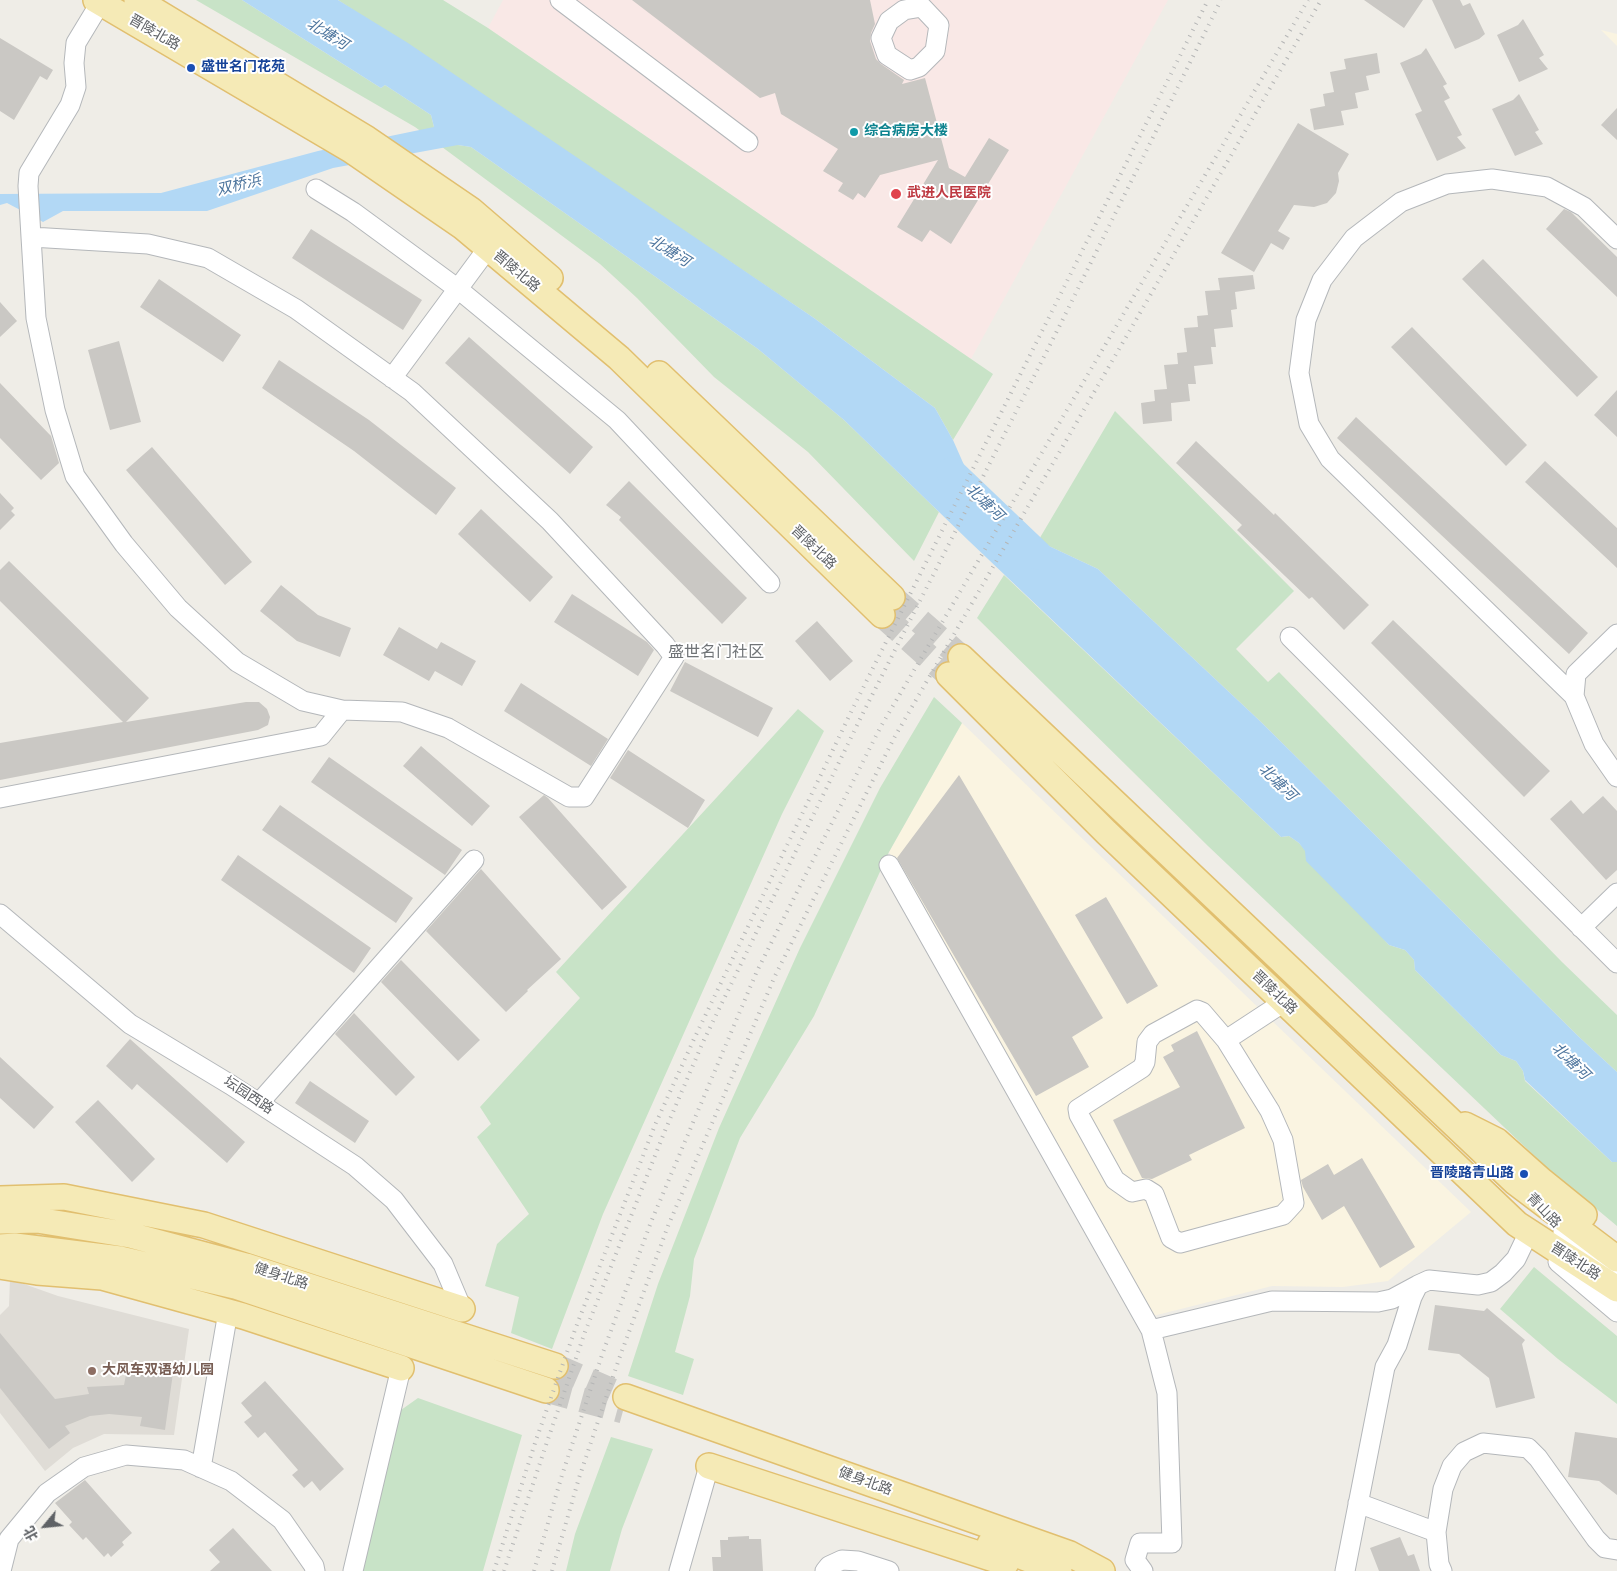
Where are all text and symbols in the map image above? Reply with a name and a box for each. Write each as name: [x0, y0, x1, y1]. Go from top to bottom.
street label: 晋陵北路: [126, 12, 182, 54]
water label: 北塘河: [303, 15, 351, 55]
place label: 盛世名门花苑: [201, 60, 285, 76]
marker: 盛世名门花苑: [185, 62, 197, 74]
place label: 综合病房大楼: [864, 124, 948, 140]
marker: 综合病房大楼: [848, 126, 860, 138]
water label: 双桥浜: [215, 172, 263, 200]
place label: 武进人民医院: [907, 186, 991, 202]
marker: 武进人民医院: [889, 187, 903, 201]
water label: 北塘河: [645, 232, 693, 272]
street label: 晋陵北路: [489, 248, 543, 296]
water label: 北塘河: [962, 481, 1006, 525]
street label: 晋陵北路: [787, 523, 839, 573]
district label: 盛世名门社区: [668, 643, 764, 663]
water label: 北塘河: [1255, 761, 1299, 805]
street label: 晋陵北路: [1248, 968, 1300, 1018]
water label: 北塘河: [1548, 1040, 1592, 1084]
street label: 坛园西路: [220, 1074, 276, 1118]
place label: 晋陵路青山路: [1430, 1166, 1514, 1182]
marker: 晋陵路青山路: [1518, 1168, 1530, 1180]
street label: 青山路: [1522, 1190, 1564, 1232]
street label: 晋陵北路: [1547, 1240, 1603, 1284]
street label: 健身北路: [252, 1260, 310, 1294]
place label: 大风车双语幼儿园: [102, 1363, 214, 1379]
marker: 大风车双语幼儿园: [86, 1365, 98, 1377]
street label: 健身北路: [836, 1465, 894, 1499]
north arrow: [20, 1501, 70, 1551]
text: 北: [20, 1523, 43, 1544]

